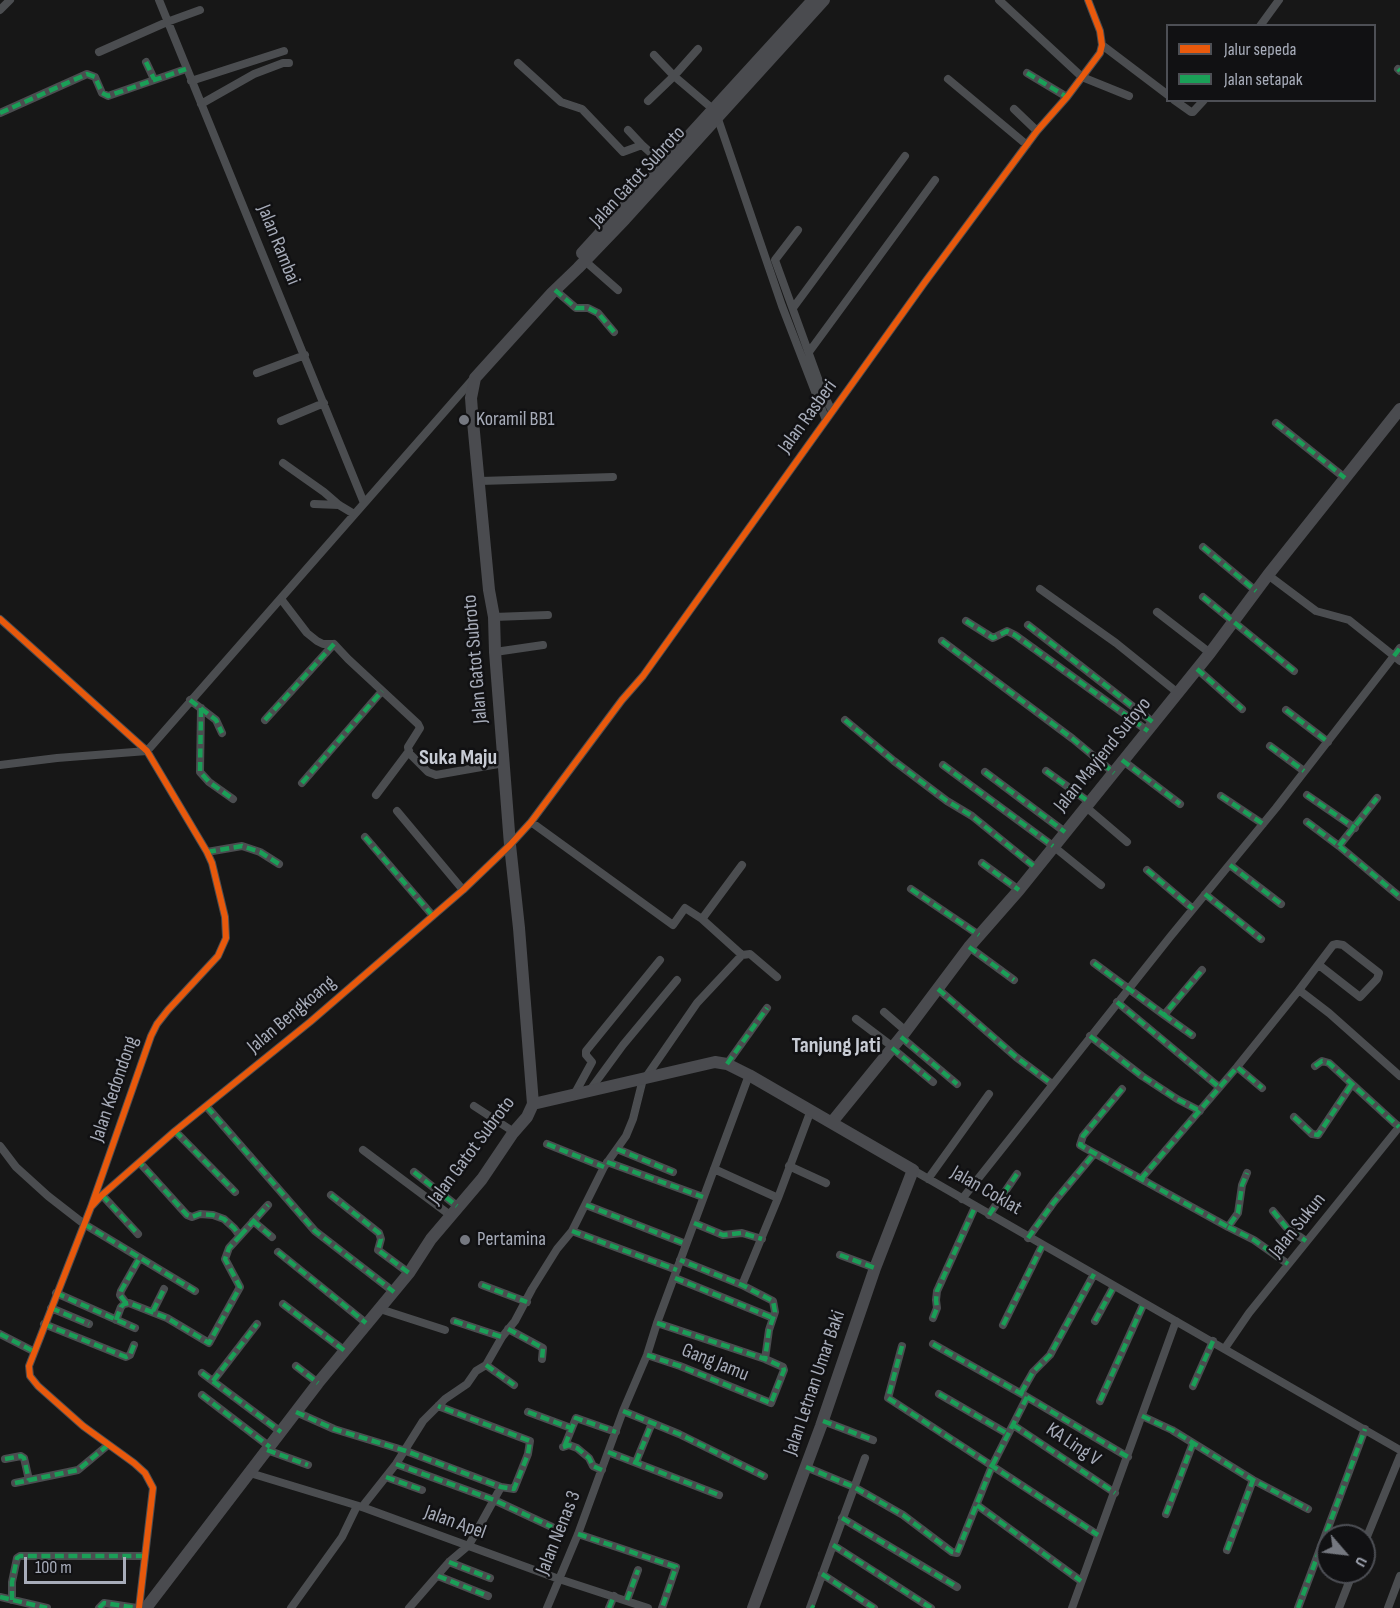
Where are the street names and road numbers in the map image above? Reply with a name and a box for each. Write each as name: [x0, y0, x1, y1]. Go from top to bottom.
street label: Jalan Gatot Subroto: [585, 122, 691, 232]
street label: Jalan Rambai: [251, 201, 305, 289]
street label: Jalan Rasberi: [773, 376, 843, 458]
street label: Jalan Gatot Subroto: [458, 594, 494, 724]
street label: Jalan Mayjend Sutoyo: [1049, 693, 1157, 817]
street label: Jalan Bengkoang: [243, 971, 341, 1059]
street label: Jalan Kedondong: [86, 1033, 144, 1145]
street label: Jalan Gatot Subroto: [424, 1092, 520, 1210]
street label: Jalan Coklat: [946, 1161, 1026, 1221]
street label: Jalan Sukun: [1265, 1189, 1331, 1263]
street label: Jalan Letnan Umar Baki: [779, 1307, 851, 1459]
street label: Gang Jamu: [678, 1339, 752, 1387]
street label: KA Ling V: [1041, 1418, 1105, 1472]
street label: Jalan Nenas 3: [531, 1488, 587, 1578]
street label: Jalan Apel: [421, 1501, 489, 1545]

